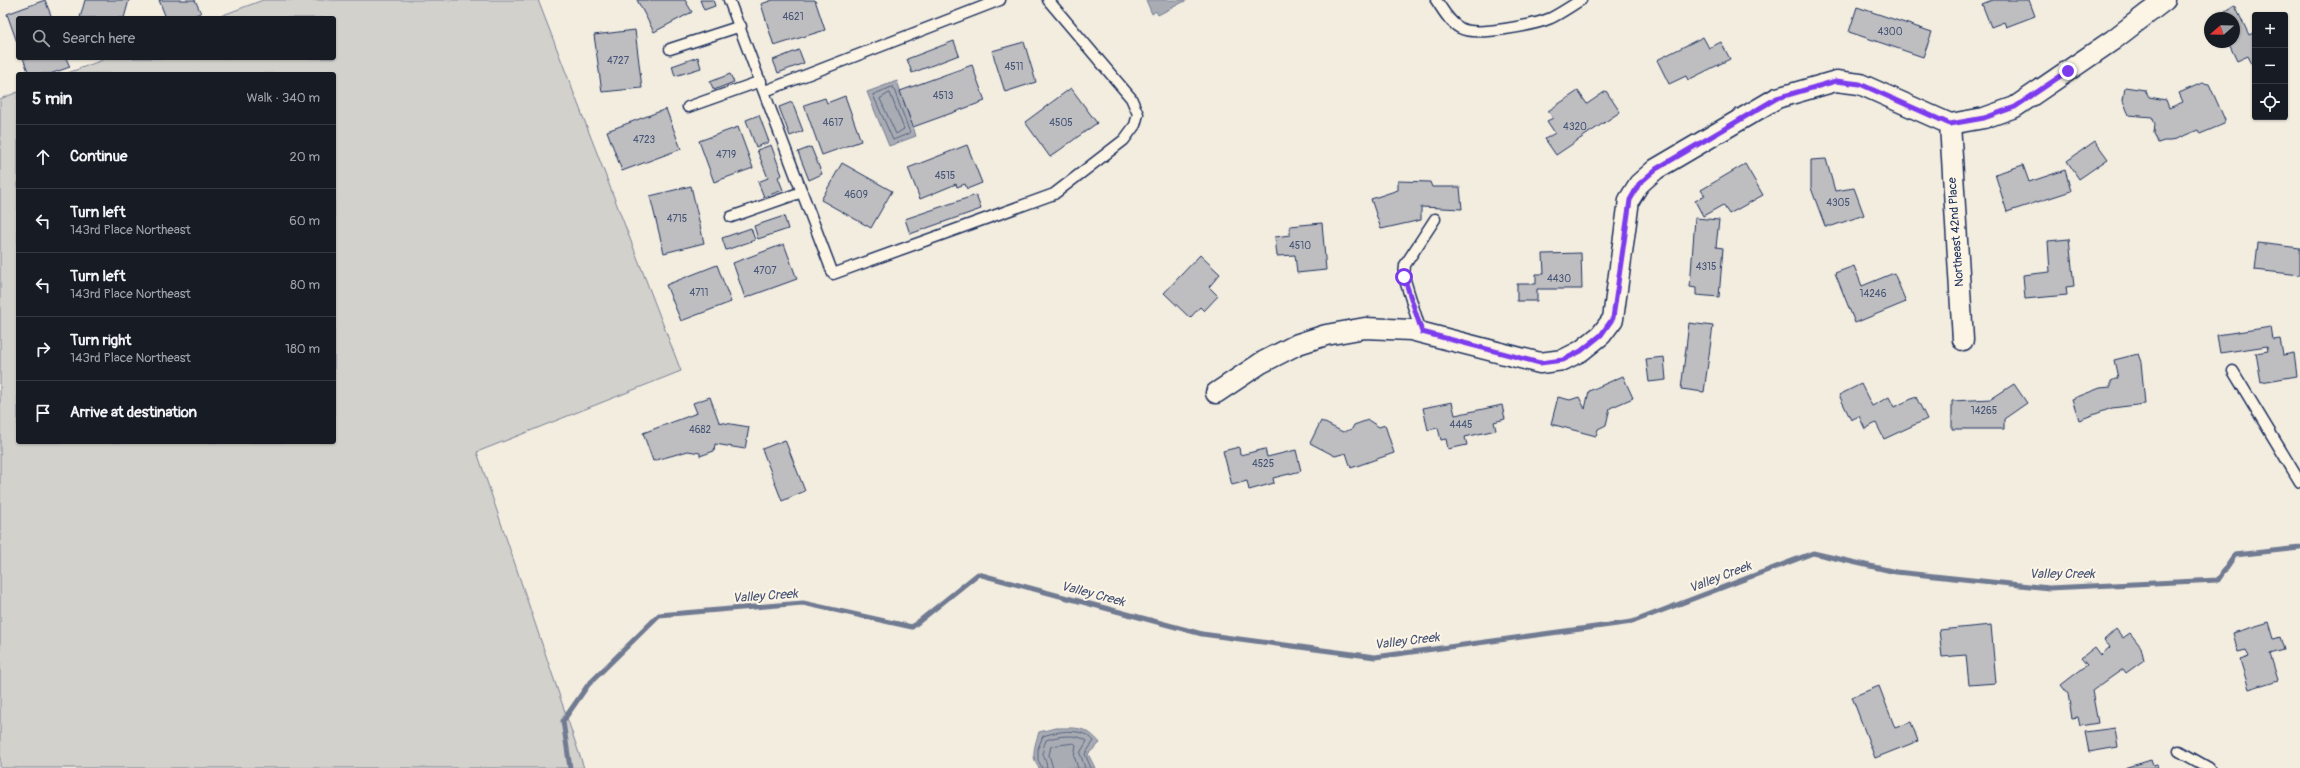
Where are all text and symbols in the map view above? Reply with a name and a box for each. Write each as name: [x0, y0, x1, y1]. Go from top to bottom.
house number: 4621: [782, 11, 804, 23]
north arrow: [2204, 12, 2240, 48]
map controls: [2252, 12, 2288, 120]
button: +: [2252, 12, 2288, 48]
search box: [16, 16, 336, 60]
house number: 4300: [1877, 26, 1903, 38]
icon: search: [30, 27, 52, 49]
text: Search here: [62, 29, 135, 48]
button: −: [2252, 48, 2288, 84]
house number: 4727: [607, 55, 630, 67]
house number: 4511: [1004, 61, 1024, 73]
route end: [2059, 62, 2077, 80]
button: locate: [2252, 84, 2288, 120]
text: 5 min: [32, 88, 72, 109]
text: Walk · 340 m: [246, 90, 320, 106]
house number: 4513: [933, 90, 954, 102]
house number: 4617: [823, 117, 844, 129]
house number: 4505: [1049, 117, 1073, 129]
house number: 4320: [1563, 121, 1587, 133]
house number: 4723: [633, 134, 655, 146]
icon: ahead: [32, 146, 54, 168]
text: Continue: [70, 147, 128, 166]
text: 20 m: [289, 149, 320, 165]
house number: 4719: [716, 149, 736, 161]
house number: 4515: [935, 170, 955, 182]
street label: Northeast 42nd Place: [1945, 177, 1967, 287]
house number: 4609: [844, 189, 868, 201]
house number: 4305: [1826, 197, 1850, 209]
text: Turn left: [70, 203, 126, 222]
icon: left: [32, 210, 54, 232]
text: 60 m: [289, 213, 320, 229]
house number: 4715: [667, 213, 687, 225]
text: 143rd Place Northeast: [70, 222, 191, 238]
house number: 4510: [1289, 240, 1311, 252]
house number: 4315: [1696, 261, 1716, 273]
house number: 4707: [753, 265, 777, 277]
text: Turn left: [70, 267, 126, 286]
route start: [1395, 268, 1413, 286]
house number: 4430: [1547, 273, 1571, 285]
icon: left: [32, 274, 54, 296]
text: 80 m: [290, 277, 320, 293]
text: 143rd Place Northeast: [70, 286, 191, 302]
house number: 4711: [690, 287, 709, 299]
house number: 14246: [1860, 288, 1887, 300]
text: Turn right: [70, 331, 131, 350]
icon: right: [32, 338, 54, 360]
text: 180 m: [285, 341, 320, 357]
text: 143rd Place Northeast: [70, 350, 191, 366]
icon: arrive: [32, 402, 54, 424]
text: Arrive at destination: [70, 403, 197, 422]
house number: 14265: [1971, 405, 1997, 417]
house number: 4445: [1450, 419, 1472, 431]
house number: 4682: [689, 424, 712, 436]
house number: 4525: [1252, 458, 1274, 470]
water label: Valley Creek: [1687, 557, 1755, 596]
water label: Valley Creek: [2029, 566, 2096, 582]
water label: Valley Creek: [1059, 578, 1128, 611]
water label: Valley Creek: [732, 586, 800, 606]
water label: Valley Creek: [1374, 629, 1442, 653]

